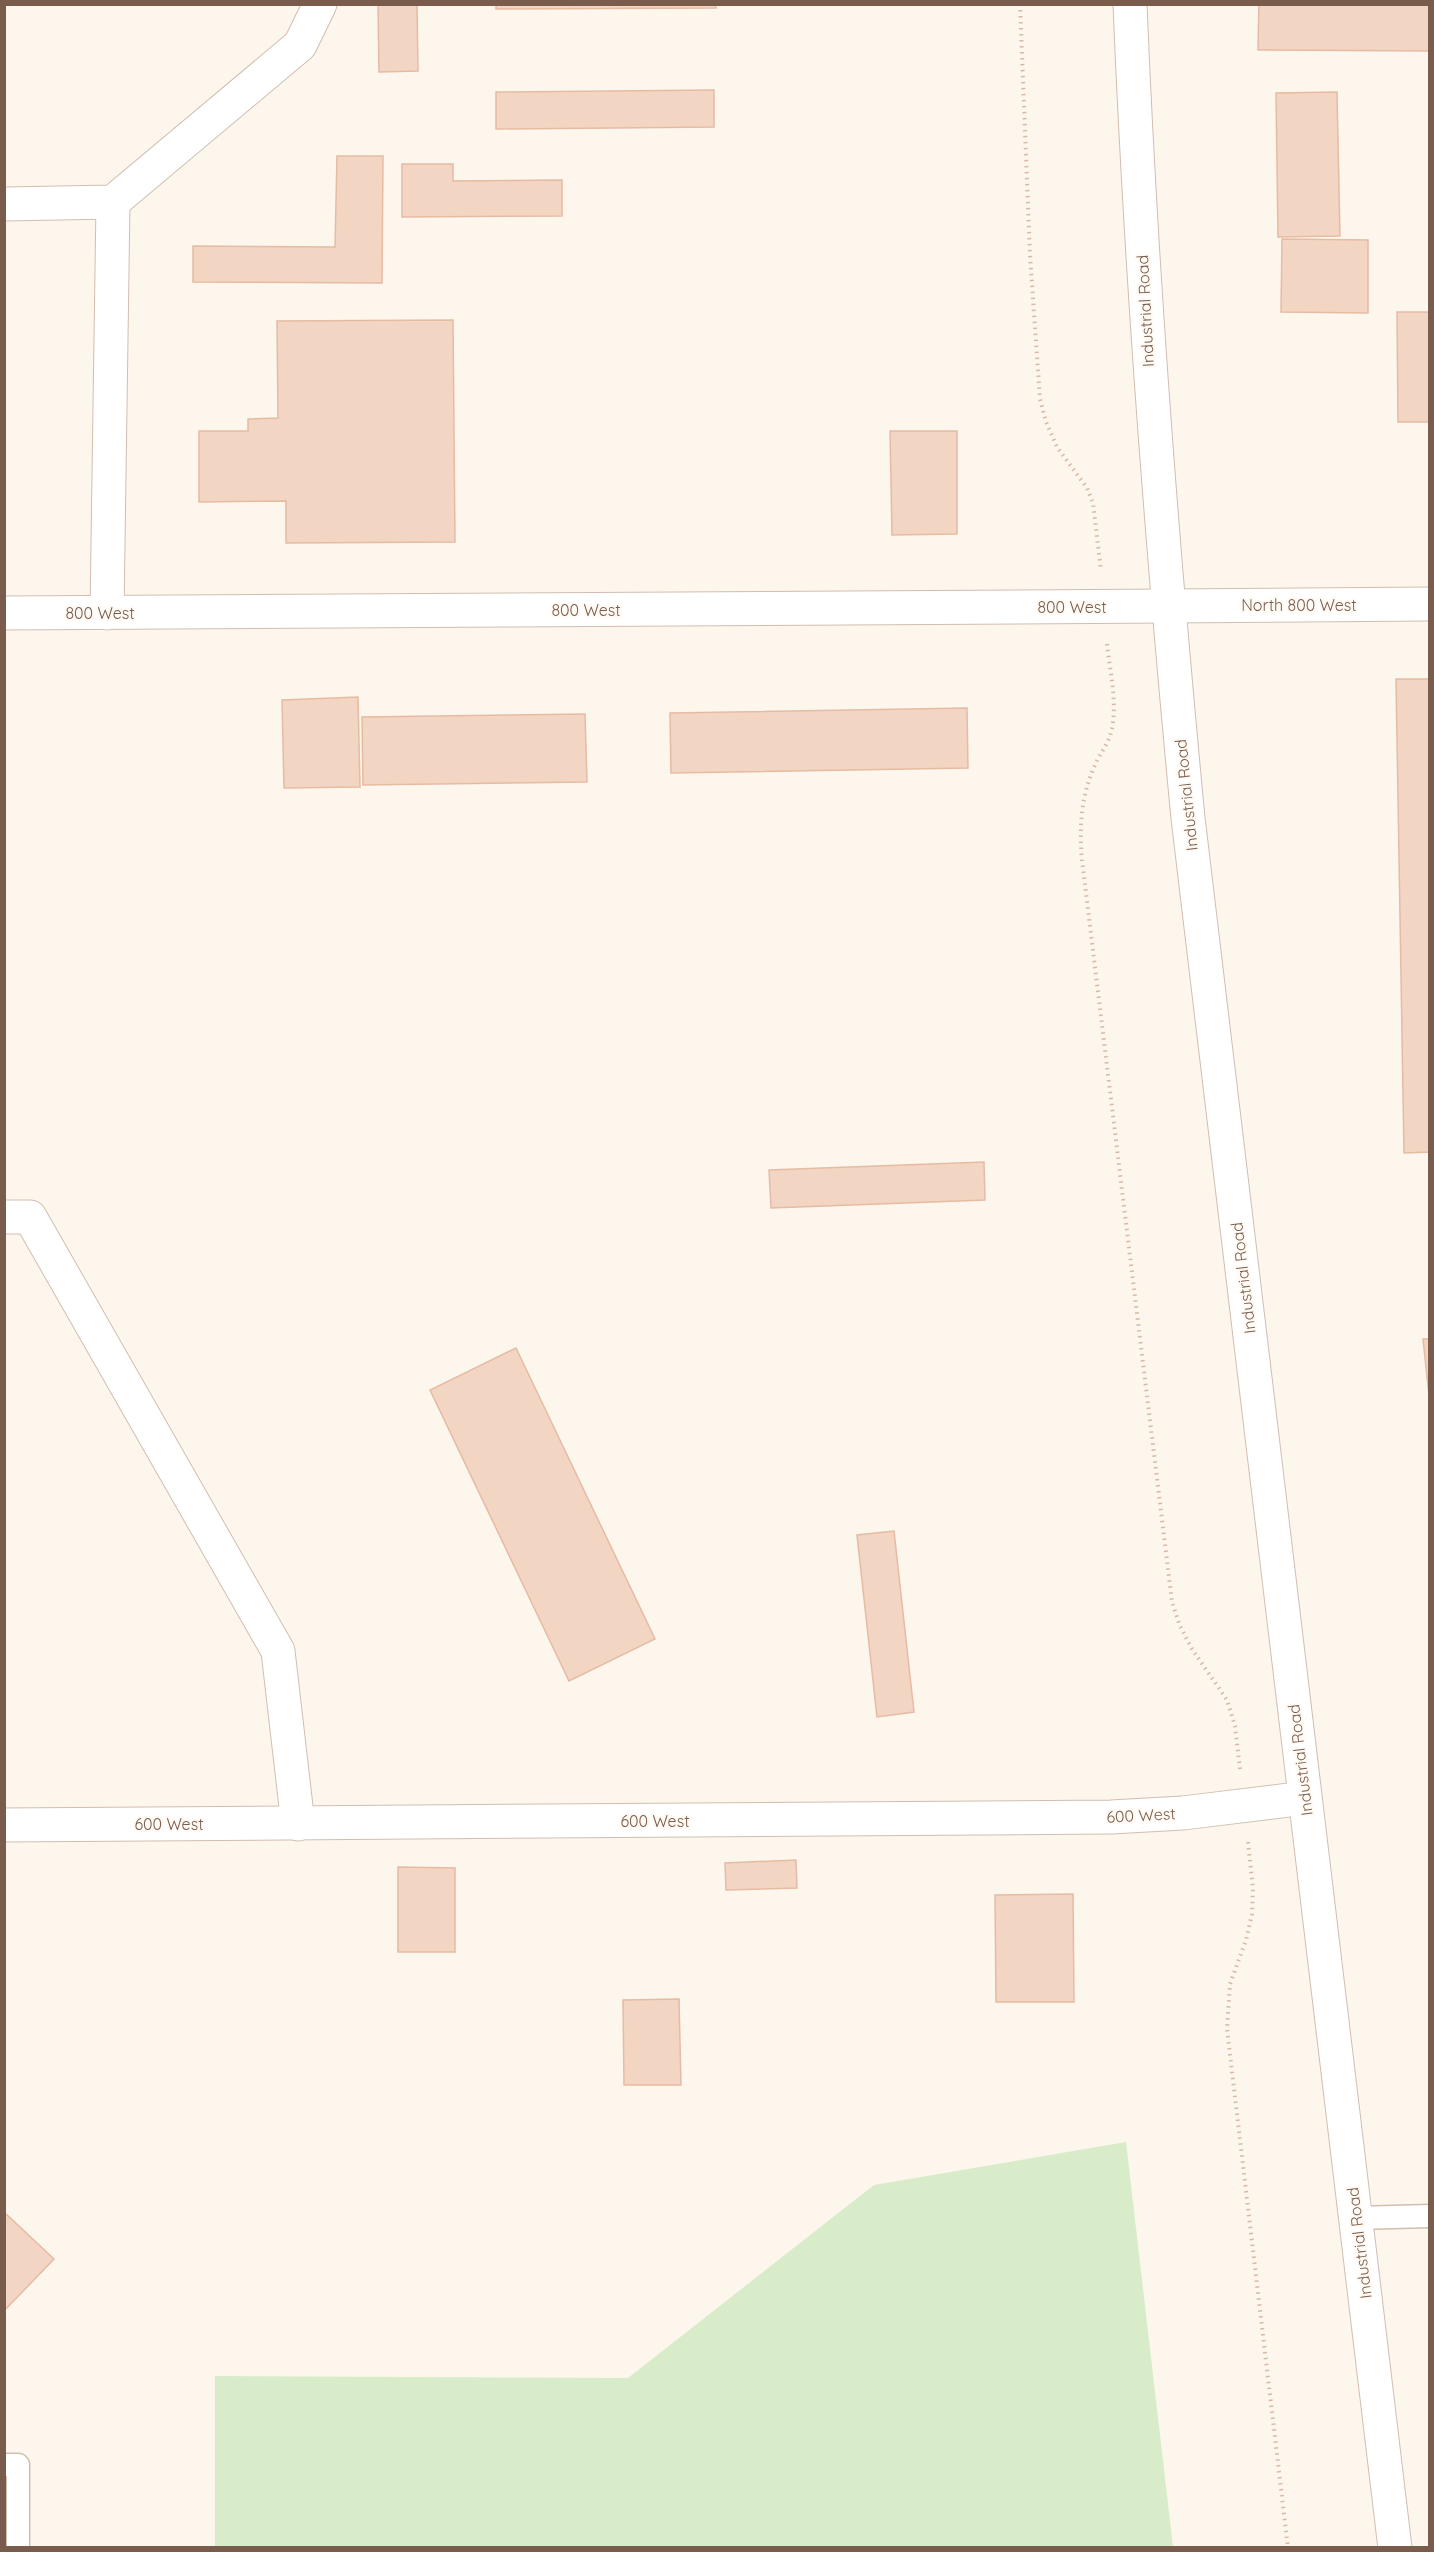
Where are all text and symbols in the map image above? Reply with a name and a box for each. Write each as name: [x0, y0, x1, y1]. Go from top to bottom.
street label: Industrial Road: [1132, 254, 1158, 368]
street label: North 800 West: [1241, 595, 1357, 615]
street label: 800 West: [1037, 597, 1107, 617]
street label: 800 West: [551, 600, 621, 620]
street label: 800 West: [65, 603, 135, 623]
street label: Industrial Road: [1170, 738, 1202, 852]
street label: Industrial Road: [1226, 1221, 1260, 1335]
street label: Industrial Road: [1283, 1703, 1317, 1817]
street label: 600 West: [1106, 1803, 1176, 1827]
street label: 600 West: [620, 1811, 690, 1831]
street label: 600 West: [134, 1814, 204, 1834]
street label: Industrial Road: [1342, 2186, 1376, 2300]

